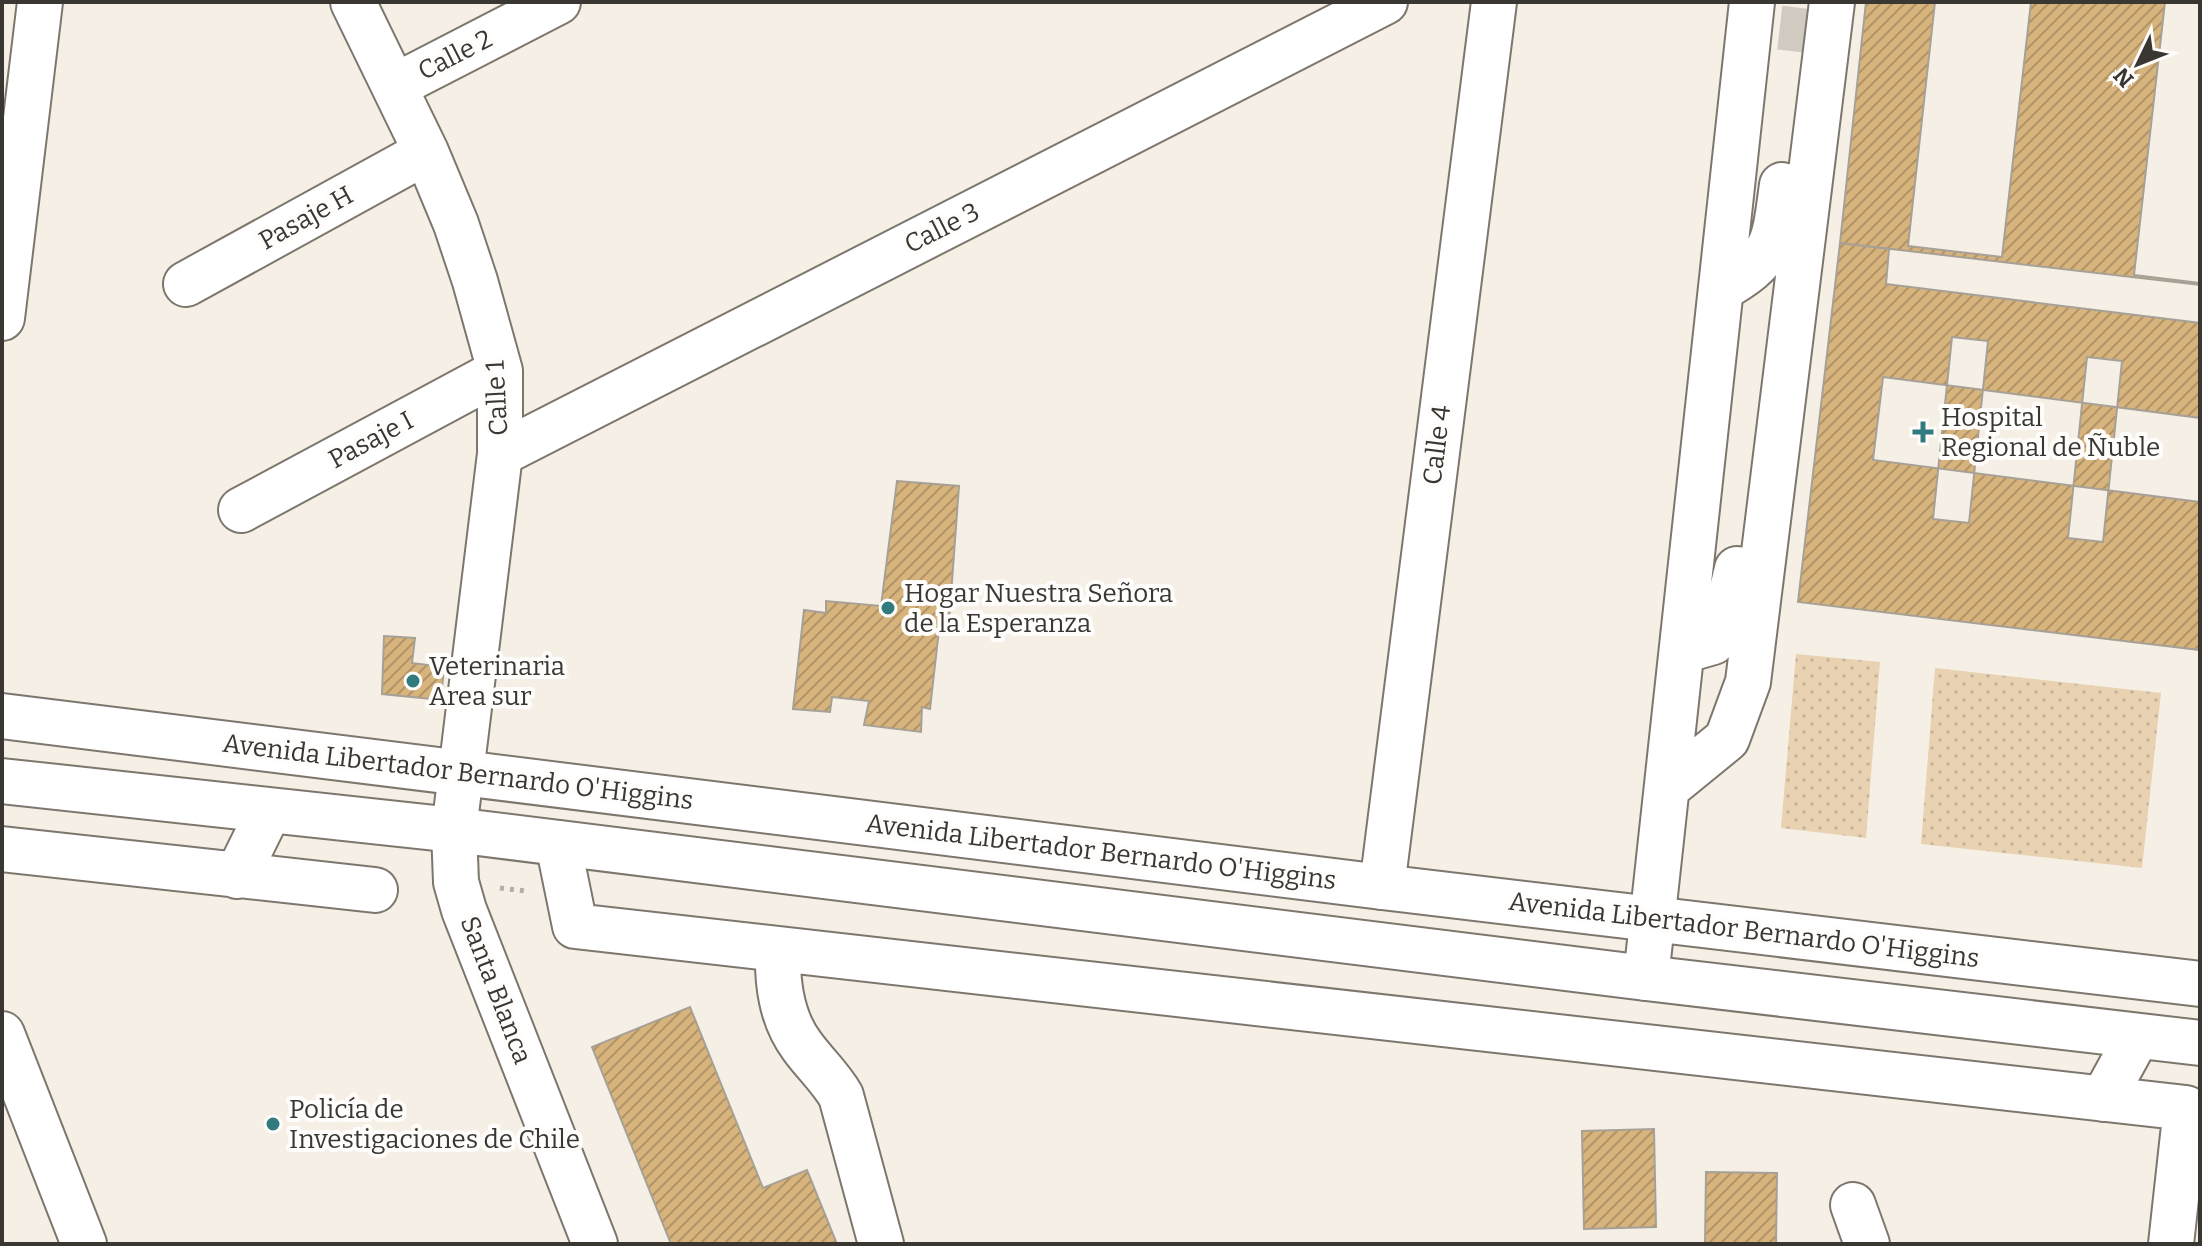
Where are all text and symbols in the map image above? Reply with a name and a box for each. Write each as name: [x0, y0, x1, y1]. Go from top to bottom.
street label: Calle 2: [413, 23, 497, 87]
north arrow: [2098, 24, 2178, 104]
text: N: [2108, 62, 2139, 93]
street label: Pasaje H: [253, 180, 359, 256]
street label: Calle 3: [899, 196, 985, 260]
street label: Calle 1: [480, 359, 514, 436]
place label: Hospital Regional de Ñuble: [1941, 402, 2160, 463]
street label: Calle 4: [1417, 403, 1457, 487]
street label: Pasaje I: [323, 405, 419, 475]
marker: Hospital Regional de Ñuble: [1912, 421, 1934, 443]
place label: Hogar Nuestra Señora de la Esperanza: [904, 578, 1173, 639]
marker: Hogar Nuestra Señora de la Esperanza: [879, 599, 897, 617]
place label: Veterinaria Area sur: [429, 651, 565, 712]
marker: Veterinaria Area sur: [404, 672, 422, 690]
street label: Avenida Libertador Bernardo O'Higgins: [221, 728, 695, 816]
street label: Avenida Libertador Bernardo O'Higgins: [864, 808, 1338, 896]
street label: Avenida Libertador Bernardo O'Higgins: [1507, 886, 1981, 974]
street label: Santa Blanca: [454, 912, 538, 1068]
place label: Policía de Investigaciones de Chile: [289, 1094, 580, 1155]
marker: Policía de Investigaciones de Chile: [264, 1115, 282, 1133]

